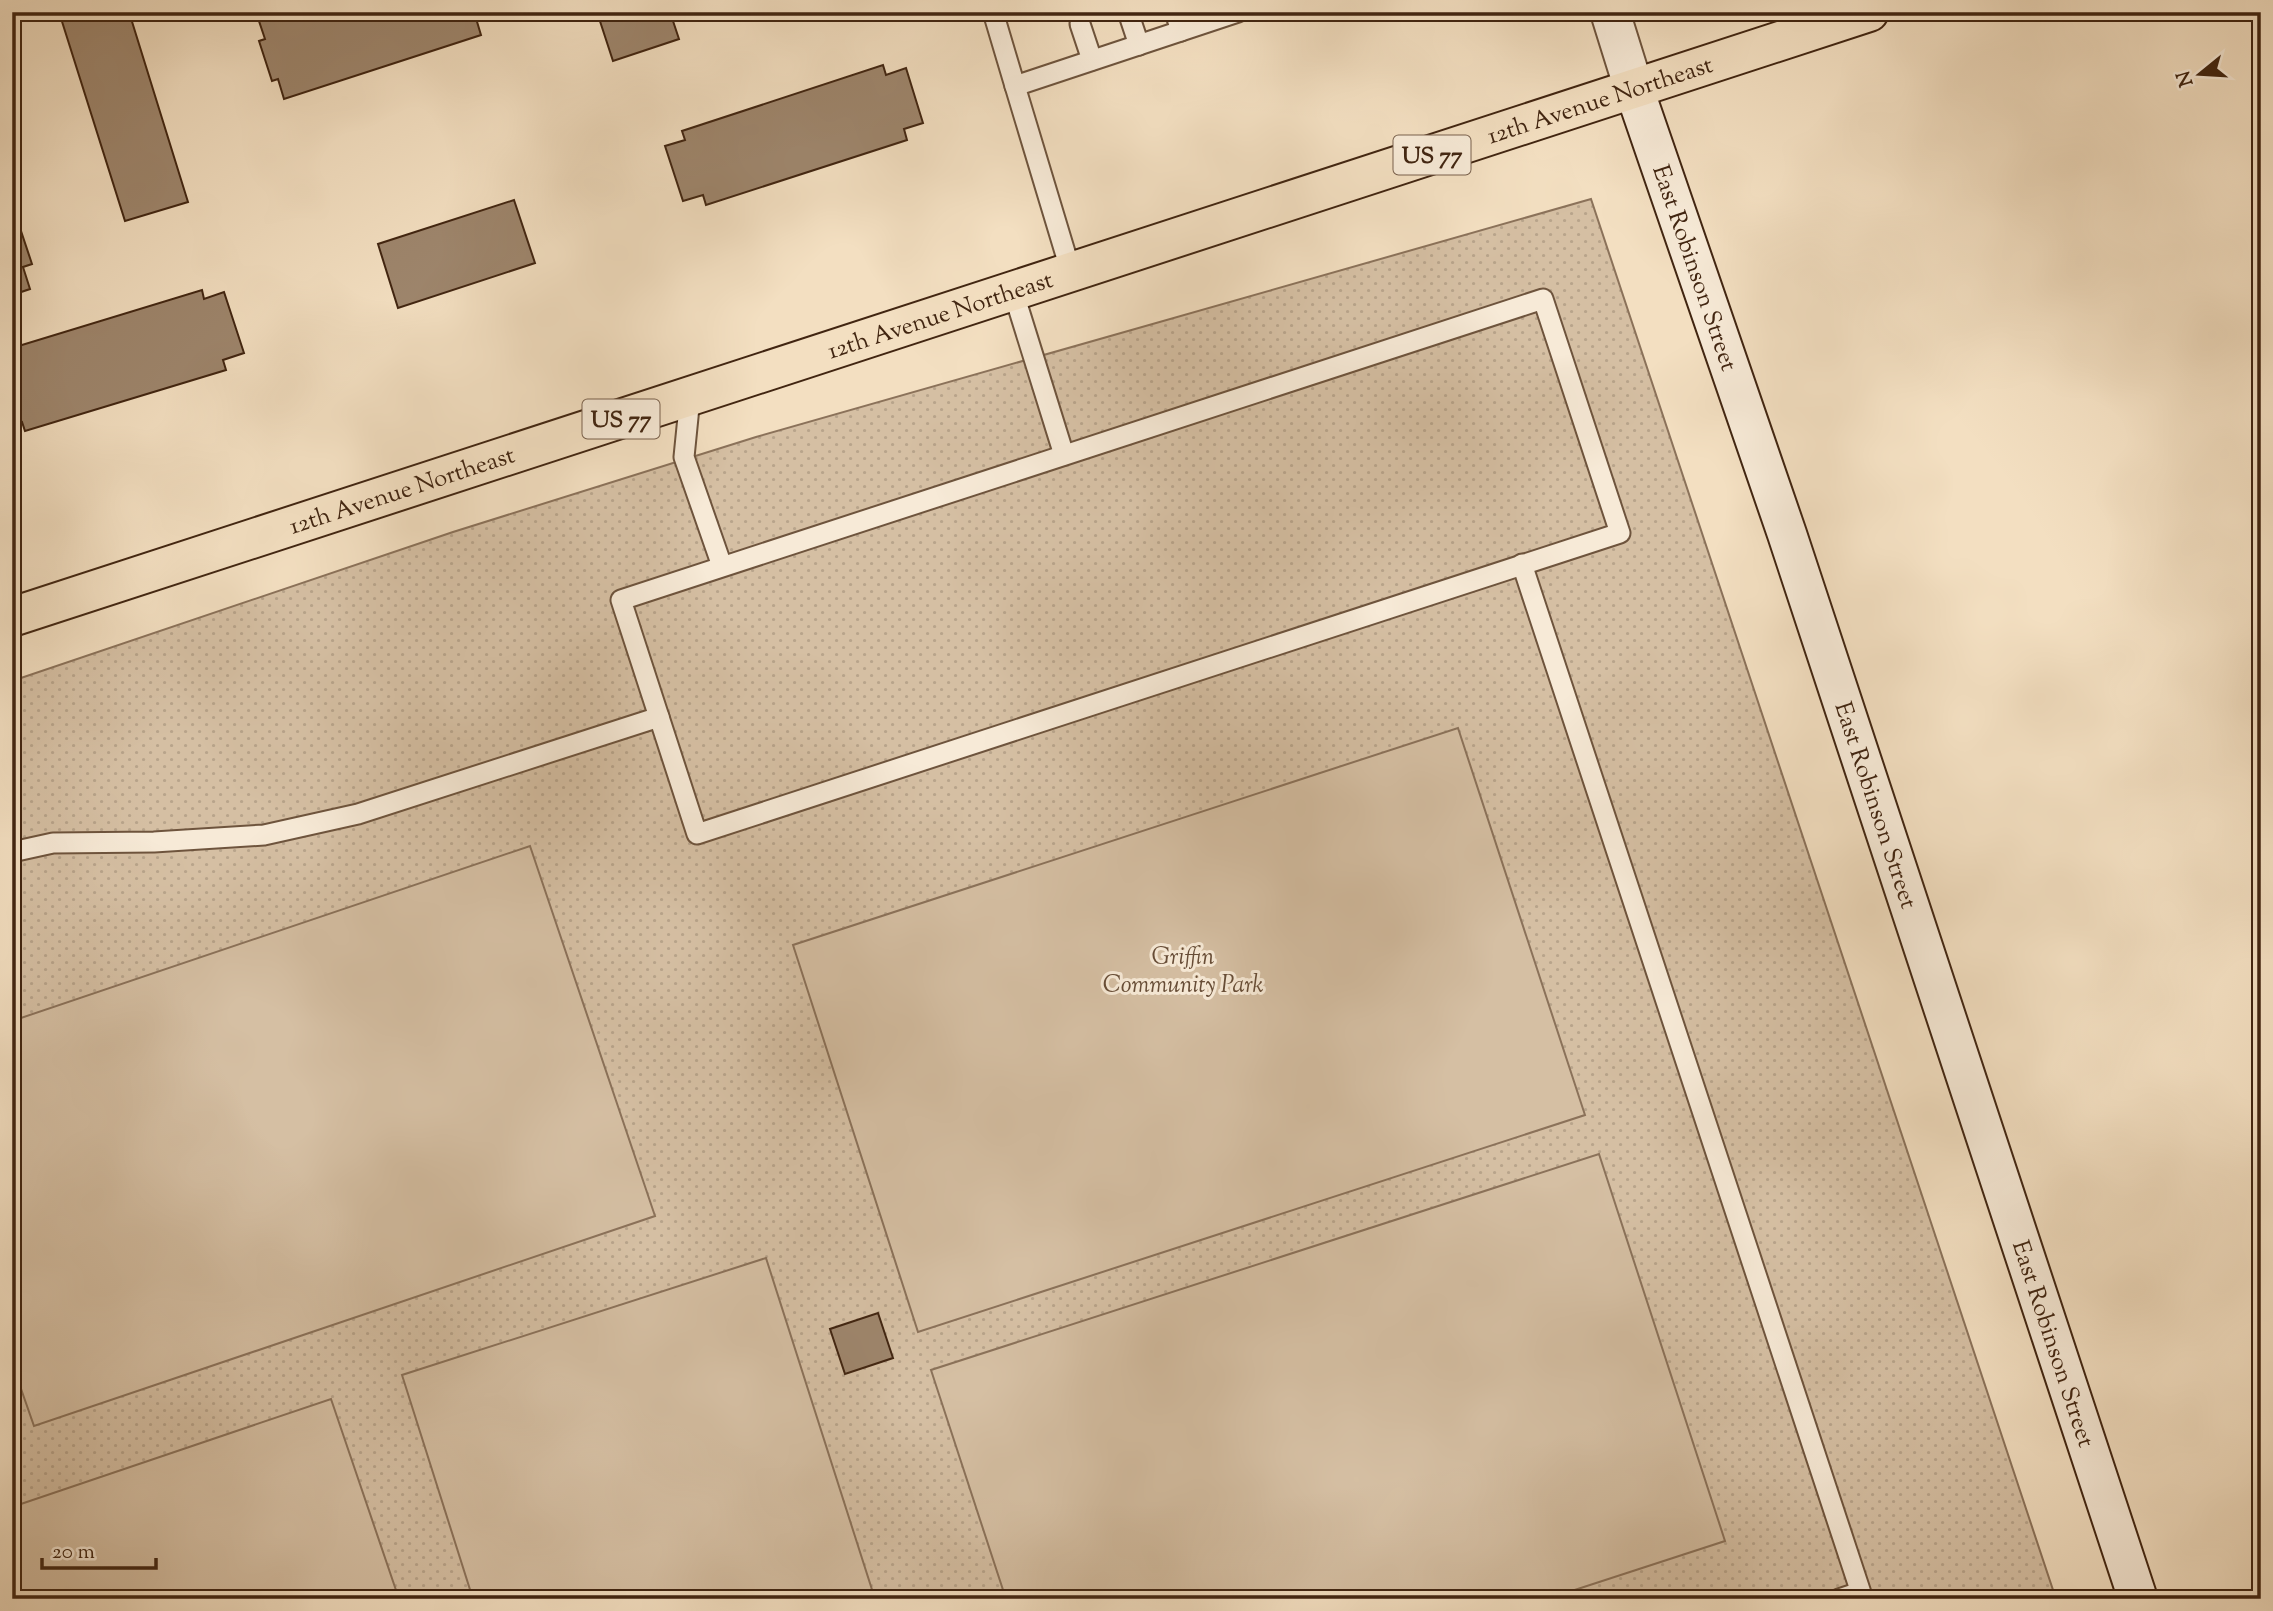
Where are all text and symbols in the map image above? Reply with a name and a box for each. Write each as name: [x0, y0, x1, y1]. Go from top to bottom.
north arrow: [2164, 38, 2234, 108]
street label: 12th Avenue Northeast: [1483, 49, 1717, 154]
text: N: [2171, 67, 2201, 90]
road number: US 77: [1394, 136, 1470, 174]
street label: East Robinson Street: [1642, 161, 1745, 376]
street label: 12th Avenue Northeast: [824, 264, 1058, 369]
road number: US 77: [582, 400, 660, 438]
street label: 12th Avenue Northeast: [285, 439, 519, 544]
street label: East Robinson Street: [1825, 698, 1924, 914]
park label: Griffin Community Park: [1103, 941, 1263, 1003]
street label: East Robinson Street: [2002, 1236, 2102, 1452]
scale bar: [42, 1527, 156, 1571]
text: 20 m: [52, 1538, 95, 1568]

